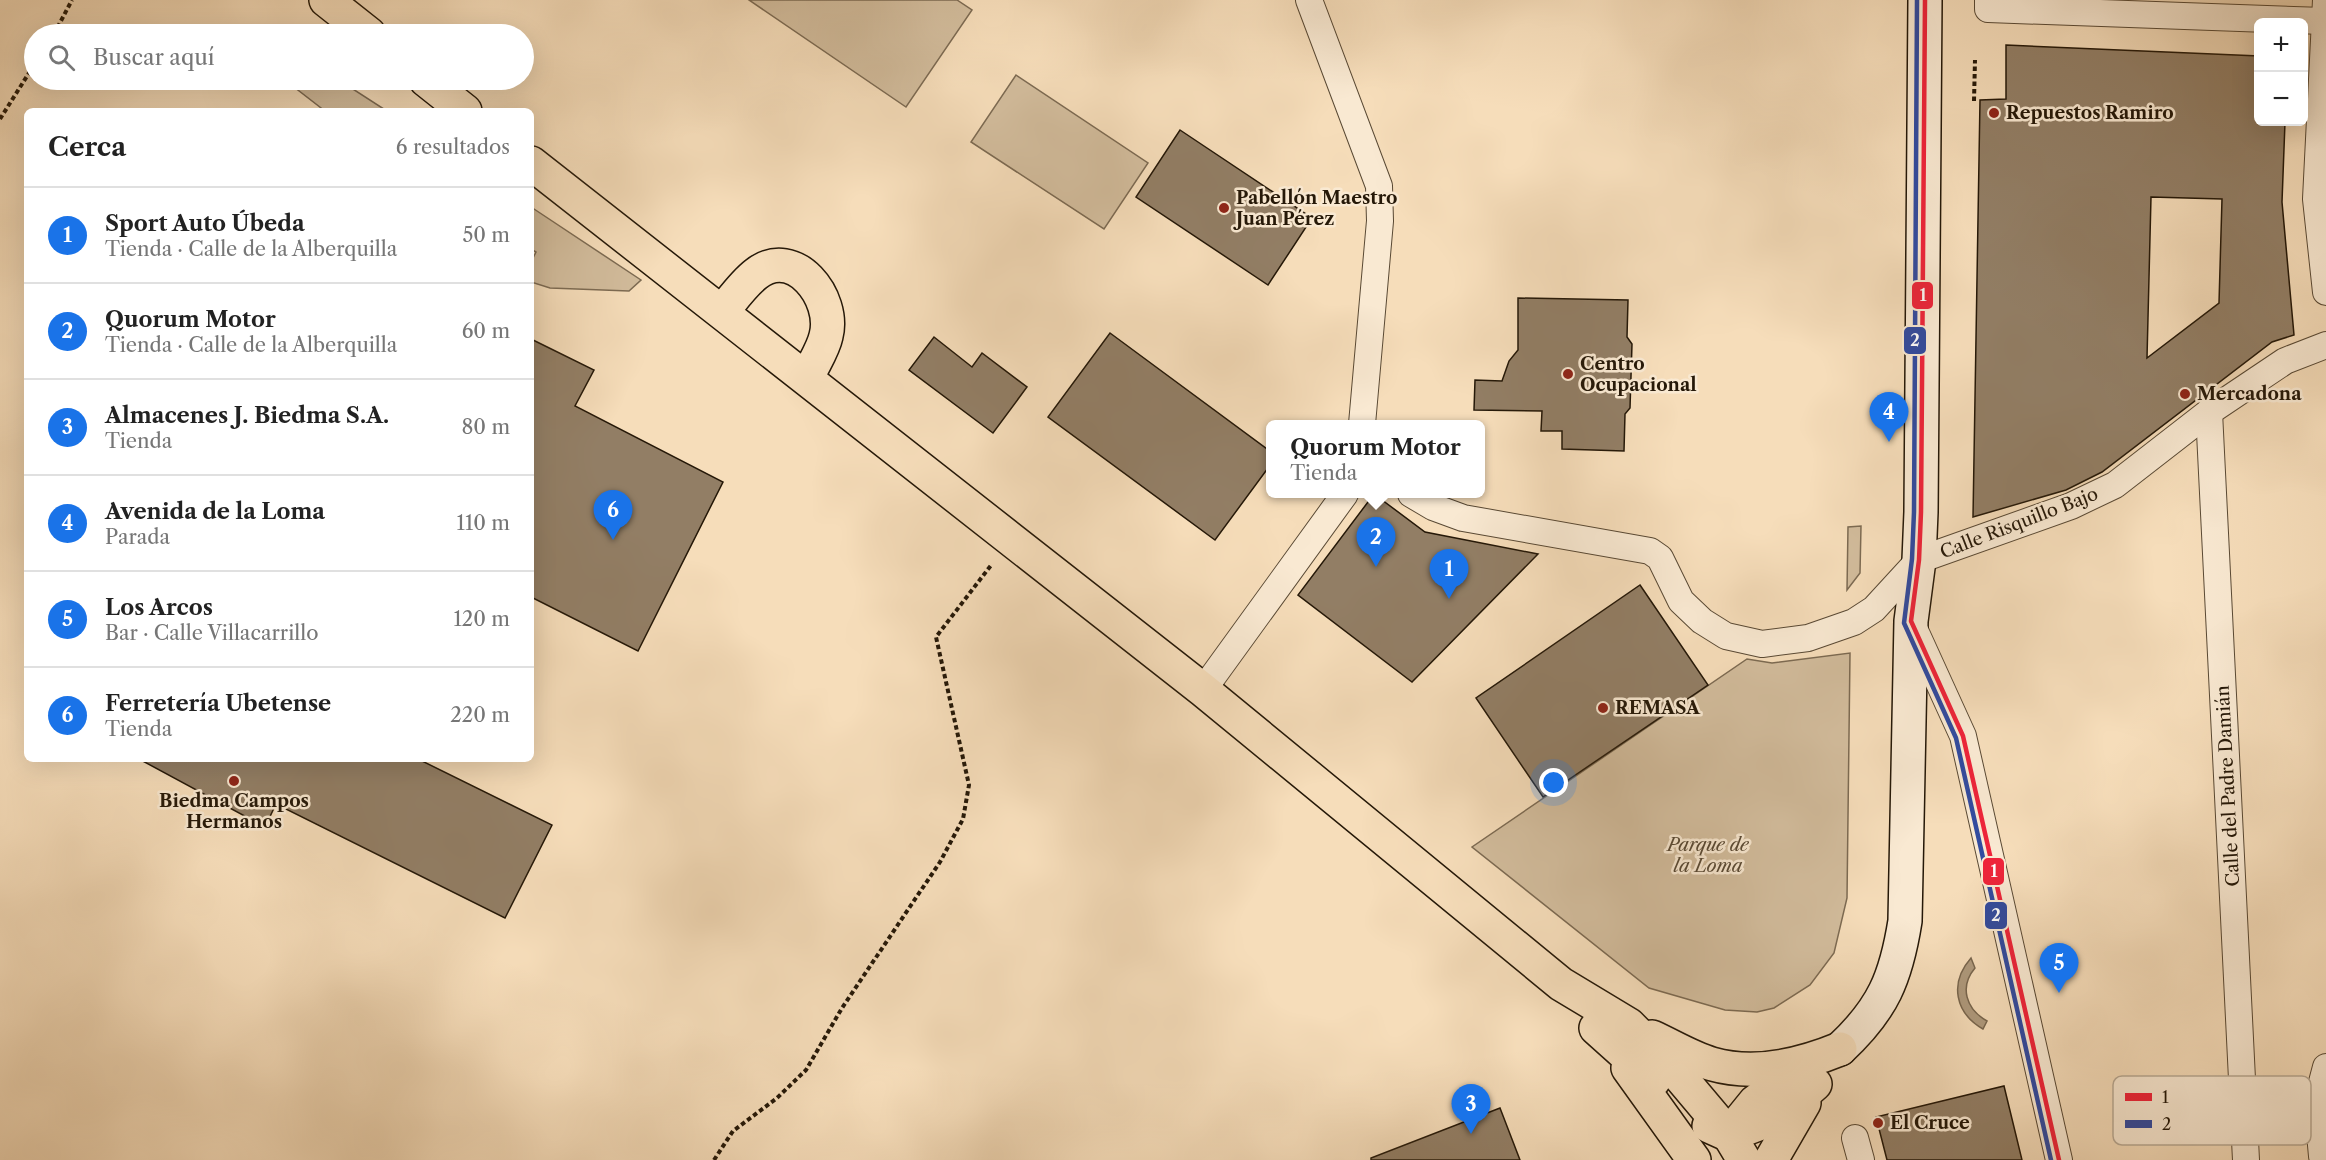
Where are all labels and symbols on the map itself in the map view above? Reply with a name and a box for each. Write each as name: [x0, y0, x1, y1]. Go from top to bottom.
place label: Repuestos Ramiro: [2006, 102, 2174, 124]
marker: Repuestos Ramiro: [1987, 106, 2001, 120]
place label: Pabellón Maestro Juan Pérez: [1233, 187, 1398, 230]
marker: Pabellón Maestro Juan Pérez: [1217, 201, 1231, 215]
line badge: 1: [1911, 281, 1934, 310]
text: 1: [1919, 285, 1927, 305]
line badge: 2: [1903, 326, 1927, 355]
text: 2: [1910, 330, 1920, 350]
place label: Centro Ocupacional: [1580, 353, 1697, 396]
marker: Centro Ocupacional: [1561, 367, 1575, 381]
place label: Mercadona: [2197, 383, 2302, 405]
marker: Mercadona: [2178, 387, 2192, 401]
pin: 4: [1870, 392, 1908, 442]
street label: Calle Risquillo Bajo: [1937, 483, 2101, 563]
pin: 6: [594, 490, 632, 540]
pin: 2: [1356, 518, 1396, 567]
pin: 1: [1430, 550, 1468, 599]
street label: Calle del Padre Damián: [2212, 685, 2244, 887]
place label: REMASA: [1615, 697, 1701, 719]
marker: REMASA: [1596, 701, 1610, 715]
your location: [1539, 768, 1568, 797]
marker: Biedma Campos Hermanos: [227, 774, 241, 788]
place label: Biedma Campos Hermanos: [159, 790, 309, 833]
park label: Parque de la Loma: [1665, 834, 1750, 877]
line badge: 1: [1982, 857, 2005, 886]
text: 1: [1990, 861, 1998, 881]
line badge: 2: [1984, 901, 2008, 930]
text: 2: [1991, 905, 2001, 925]
pin: 5: [2040, 944, 2078, 993]
legend: [2113, 1076, 2311, 1145]
pin: 3: [1452, 1084, 1490, 1134]
text: 1: [2162, 1087, 2169, 1107]
place label: El Cruce: [1890, 1112, 1970, 1134]
text: 2: [2162, 1114, 2171, 1134]
marker: El Cruce: [1871, 1116, 1885, 1130]

